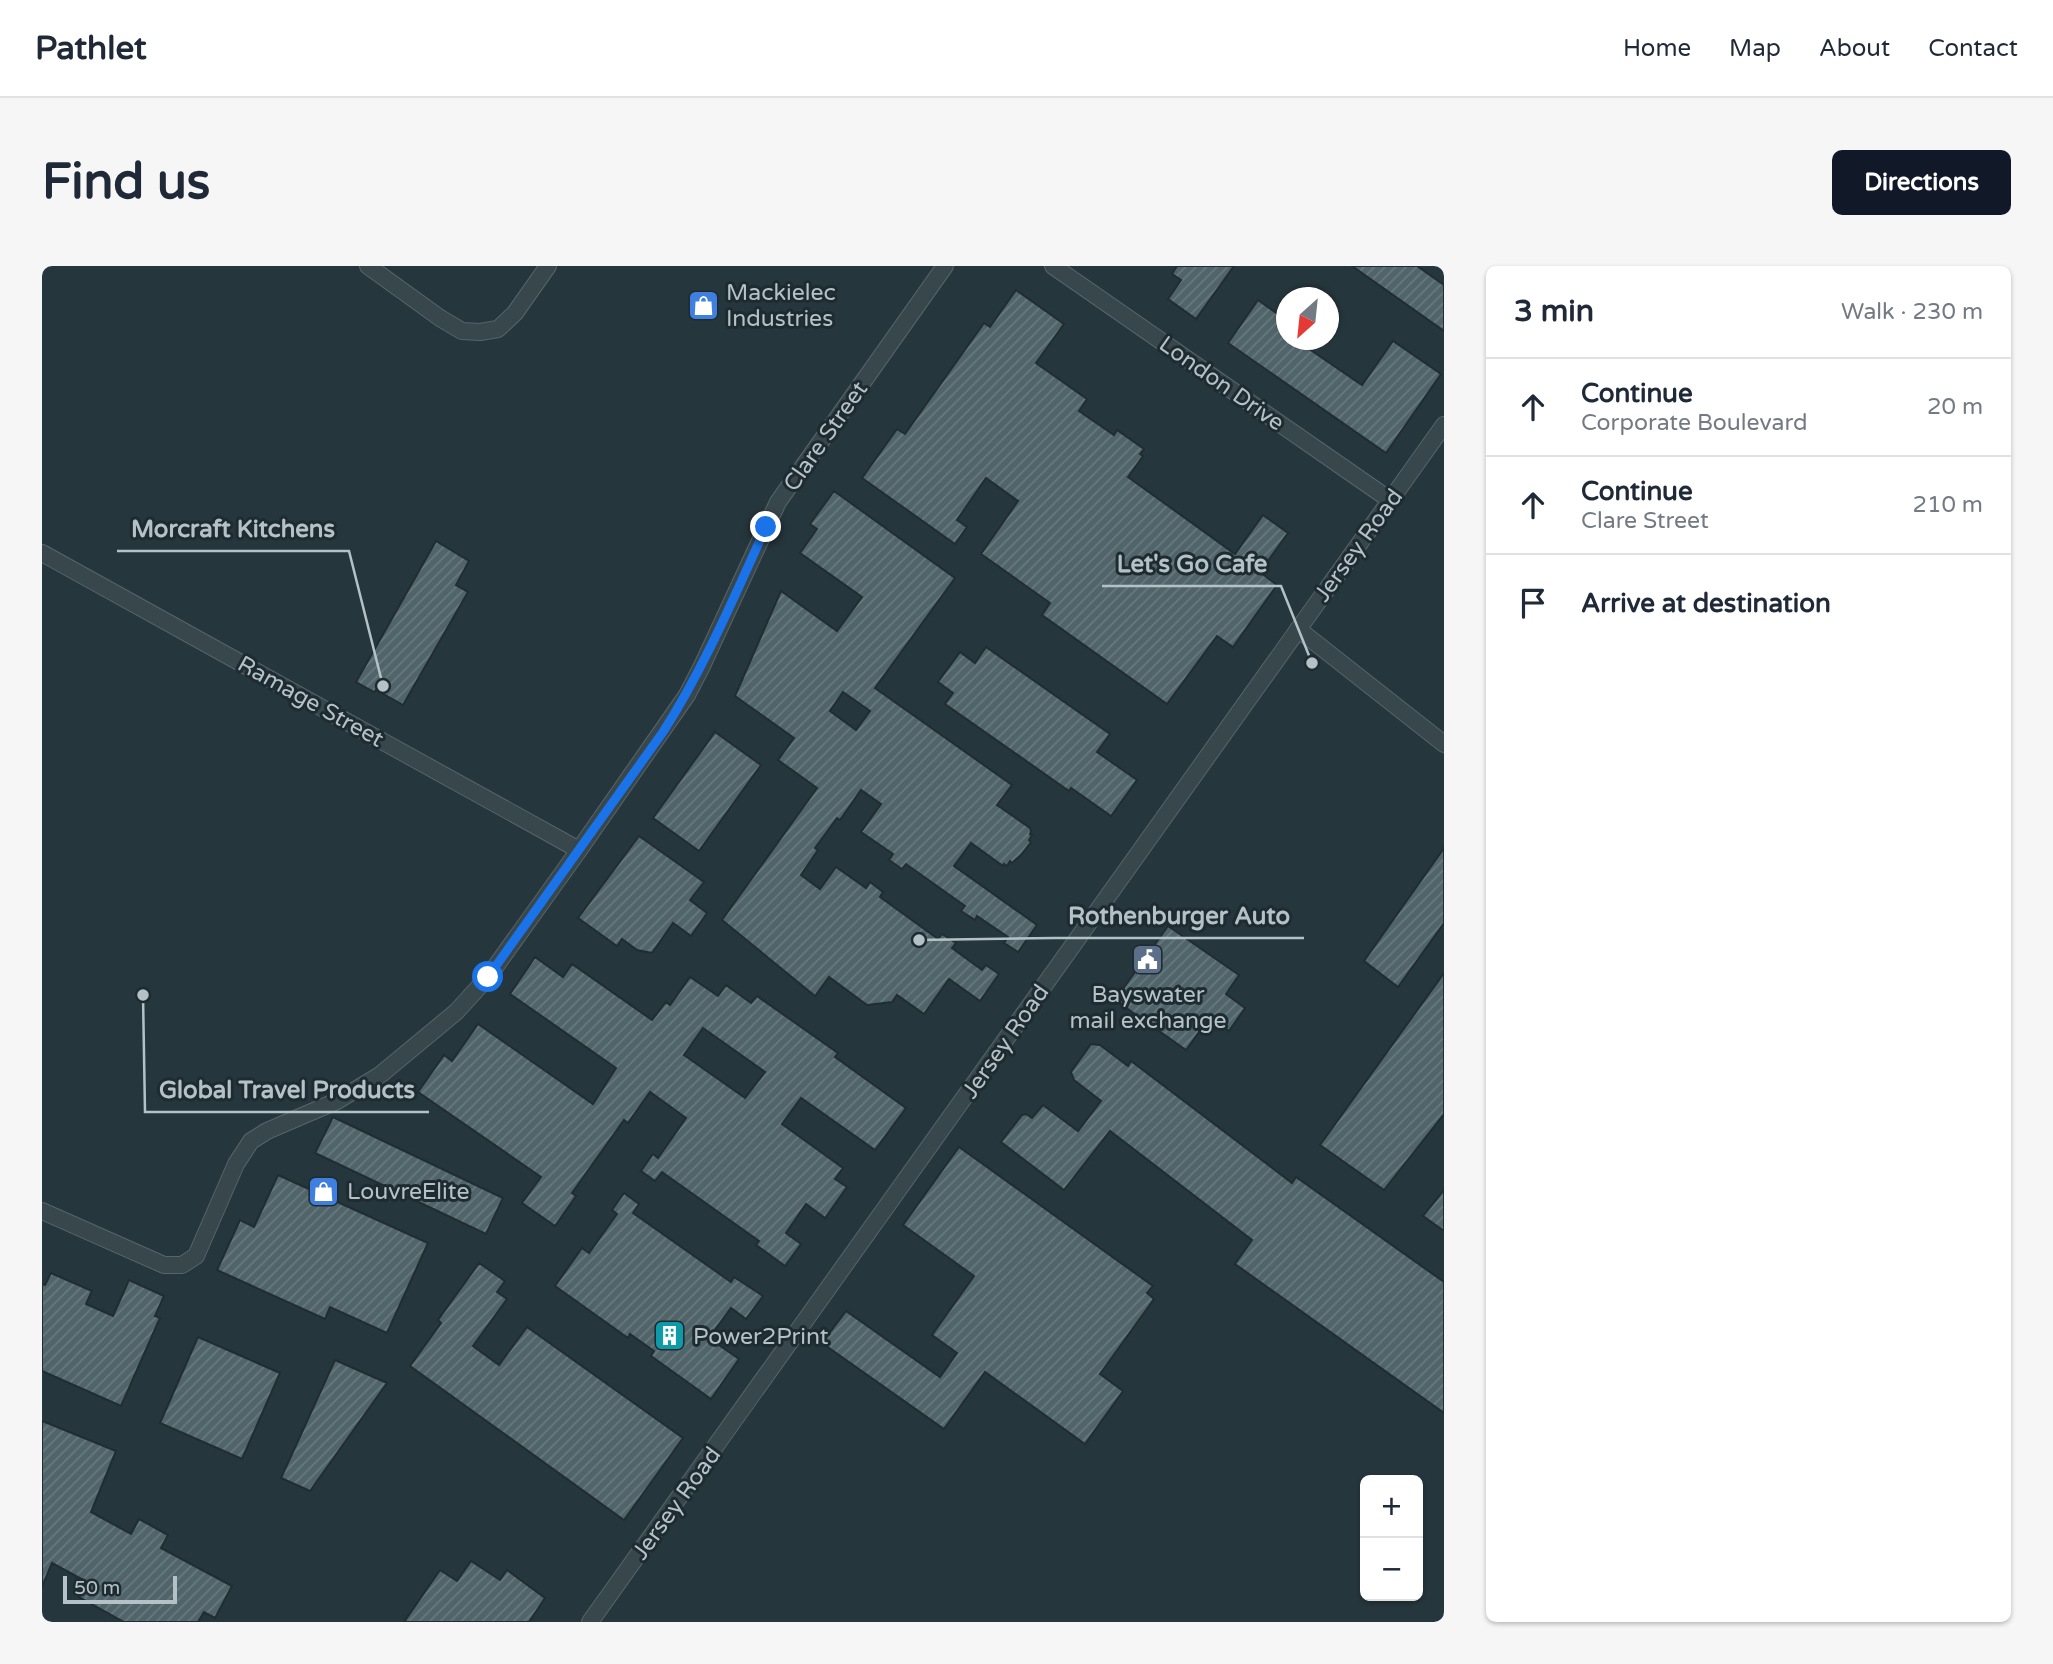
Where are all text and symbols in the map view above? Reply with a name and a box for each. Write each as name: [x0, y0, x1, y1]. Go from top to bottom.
text: Pathlet: [35, 29, 147, 68]
text: Home: [1623, 34, 1691, 63]
text: Map: [1729, 34, 1781, 63]
text: About: [1819, 34, 1890, 63]
text: Contact: [1928, 34, 2018, 63]
button: Directions: [1832, 150, 2011, 215]
text: Find us: [42, 153, 210, 212]
place label: Mackielec Industries: [726, 279, 836, 333]
north arrow: [1276, 287, 1339, 350]
shop icon: Mackielec Industries: [686, 288, 720, 322]
text: 3 min: [1514, 293, 1594, 330]
text: Walk · 230 m: [1841, 298, 1983, 326]
street label: London Drive: [1153, 330, 1289, 437]
street label: Clare Street: [778, 376, 874, 497]
text: Continue: [1581, 378, 1693, 409]
icon: ahead: [1514, 388, 1552, 426]
text: 20 m: [1927, 393, 1983, 421]
text: Corporate Boulevard: [1581, 409, 1807, 437]
text: Continue: [1581, 476, 1693, 507]
street label: Jersey Road: [1309, 484, 1409, 607]
icon: ahead: [1514, 486, 1552, 524]
text: 210 m: [1913, 491, 1983, 519]
callout: Morcraft Kitchens: [117, 506, 349, 551]
text: Clare Street: [1581, 507, 1709, 535]
route end: [750, 511, 781, 542]
text: Morcraft Kitchens: [131, 515, 335, 544]
callout: Let's Go Cafe: [1102, 541, 1281, 586]
text: Let's Go Cafe: [1117, 550, 1268, 579]
icon: arrive: [1514, 584, 1552, 622]
text: Arrive at destination: [1581, 588, 1831, 619]
street label: Ramage Street: [233, 650, 389, 754]
callout: Rothenburger Auto: [1054, 893, 1304, 938]
text: Rothenburger Auto: [1068, 902, 1290, 931]
public building icon: Bayswater mail exchange: [1131, 943, 1165, 977]
route start: [472, 961, 503, 992]
street label: Jersey Road: [956, 979, 1055, 1104]
place label: Bayswater mail exchange: [1069, 981, 1227, 1035]
callout: Global Travel Products: [145, 1067, 429, 1112]
text: Global Travel Products: [159, 1076, 415, 1105]
shop icon: LouvreElite: [307, 1174, 341, 1208]
place label: LouvreElite: [347, 1178, 469, 1206]
building icon: Power2Print: [653, 1319, 687, 1353]
place label: Power2Print: [693, 1323, 829, 1351]
street label: Jersey Road: [627, 1442, 727, 1565]
map controls: [1360, 1475, 1423, 1601]
button: +: [1360, 1475, 1423, 1538]
button: −: [1360, 1538, 1423, 1601]
scale bar: [63, 1573, 177, 1605]
text: 50 m: [74, 1577, 120, 1599]

